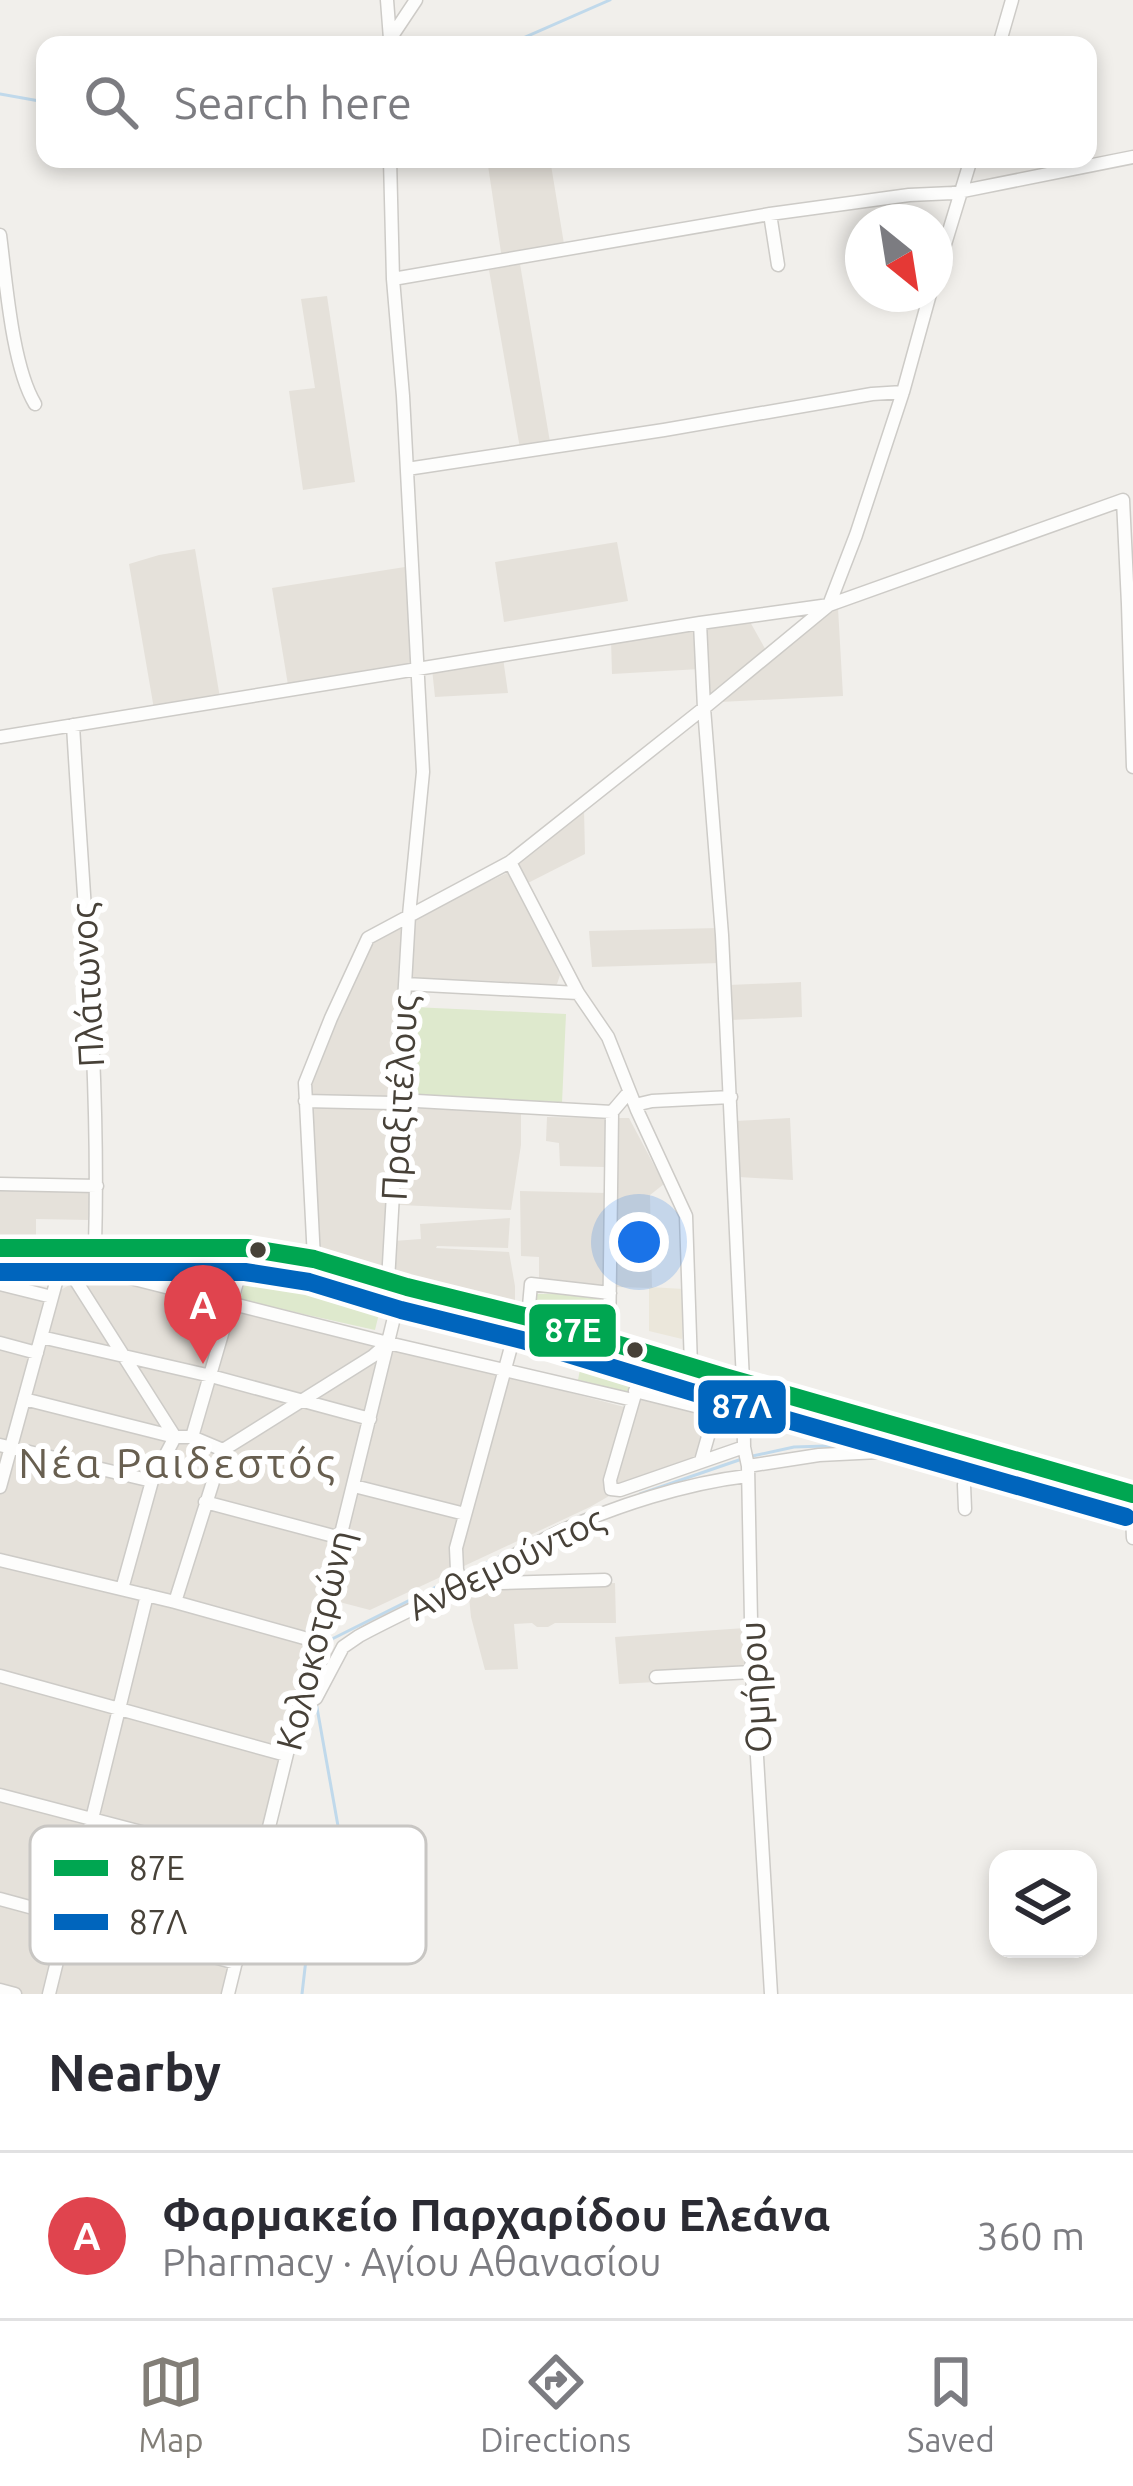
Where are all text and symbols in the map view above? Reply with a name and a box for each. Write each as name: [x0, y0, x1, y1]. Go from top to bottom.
search box: [36, 36, 1097, 168]
icon: search: [78, 69, 144, 135]
text: Search here: [174, 77, 412, 128]
north arrow: [845, 204, 953, 312]
street label: Πλάτωνος: [62, 902, 111, 1068]
street label: Πραξιτέλους: [373, 994, 424, 1202]
your location: [609, 1212, 669, 1272]
unlabelled marker: [247, 1239, 269, 1261]
pin: A: [164, 1265, 242, 1364]
line badge: 87Ε: [527, 1302, 618, 1359]
text: 87Ε: [545, 1311, 601, 1348]
unlabelled marker: [624, 1339, 646, 1361]
line badge: 87Λ: [696, 1378, 788, 1436]
text: 87Λ: [712, 1387, 772, 1424]
district label: Νέα Ραιδεστός: [18, 1439, 338, 1486]
street label: Ανθεμούντος: [401, 1497, 611, 1628]
street label: Κολοκοτρώνη: [267, 1526, 362, 1754]
street label: Ομήρου: [731, 1620, 778, 1754]
legend: [30, 1826, 426, 1964]
text: 87Ε: [129, 1849, 185, 1886]
map controls: [989, 1850, 1097, 1958]
button: layers: [989, 1850, 1097, 1958]
text: 87Λ: [129, 1903, 187, 1940]
text: Nearby: [48, 2043, 221, 2101]
text: Φαρμακείο Παρχαρίδου Ελεάνα: [162, 2189, 830, 2240]
text: A: [73, 2214, 101, 2257]
text: 360 m: [976, 2214, 1085, 2257]
text: Pharmacy · Αγίου Αθανασίου: [162, 2240, 661, 2283]
tab: Map: [138, 2349, 204, 2458]
tab: Directions: [480, 2349, 631, 2458]
tab: Saved: [907, 2349, 995, 2458]

